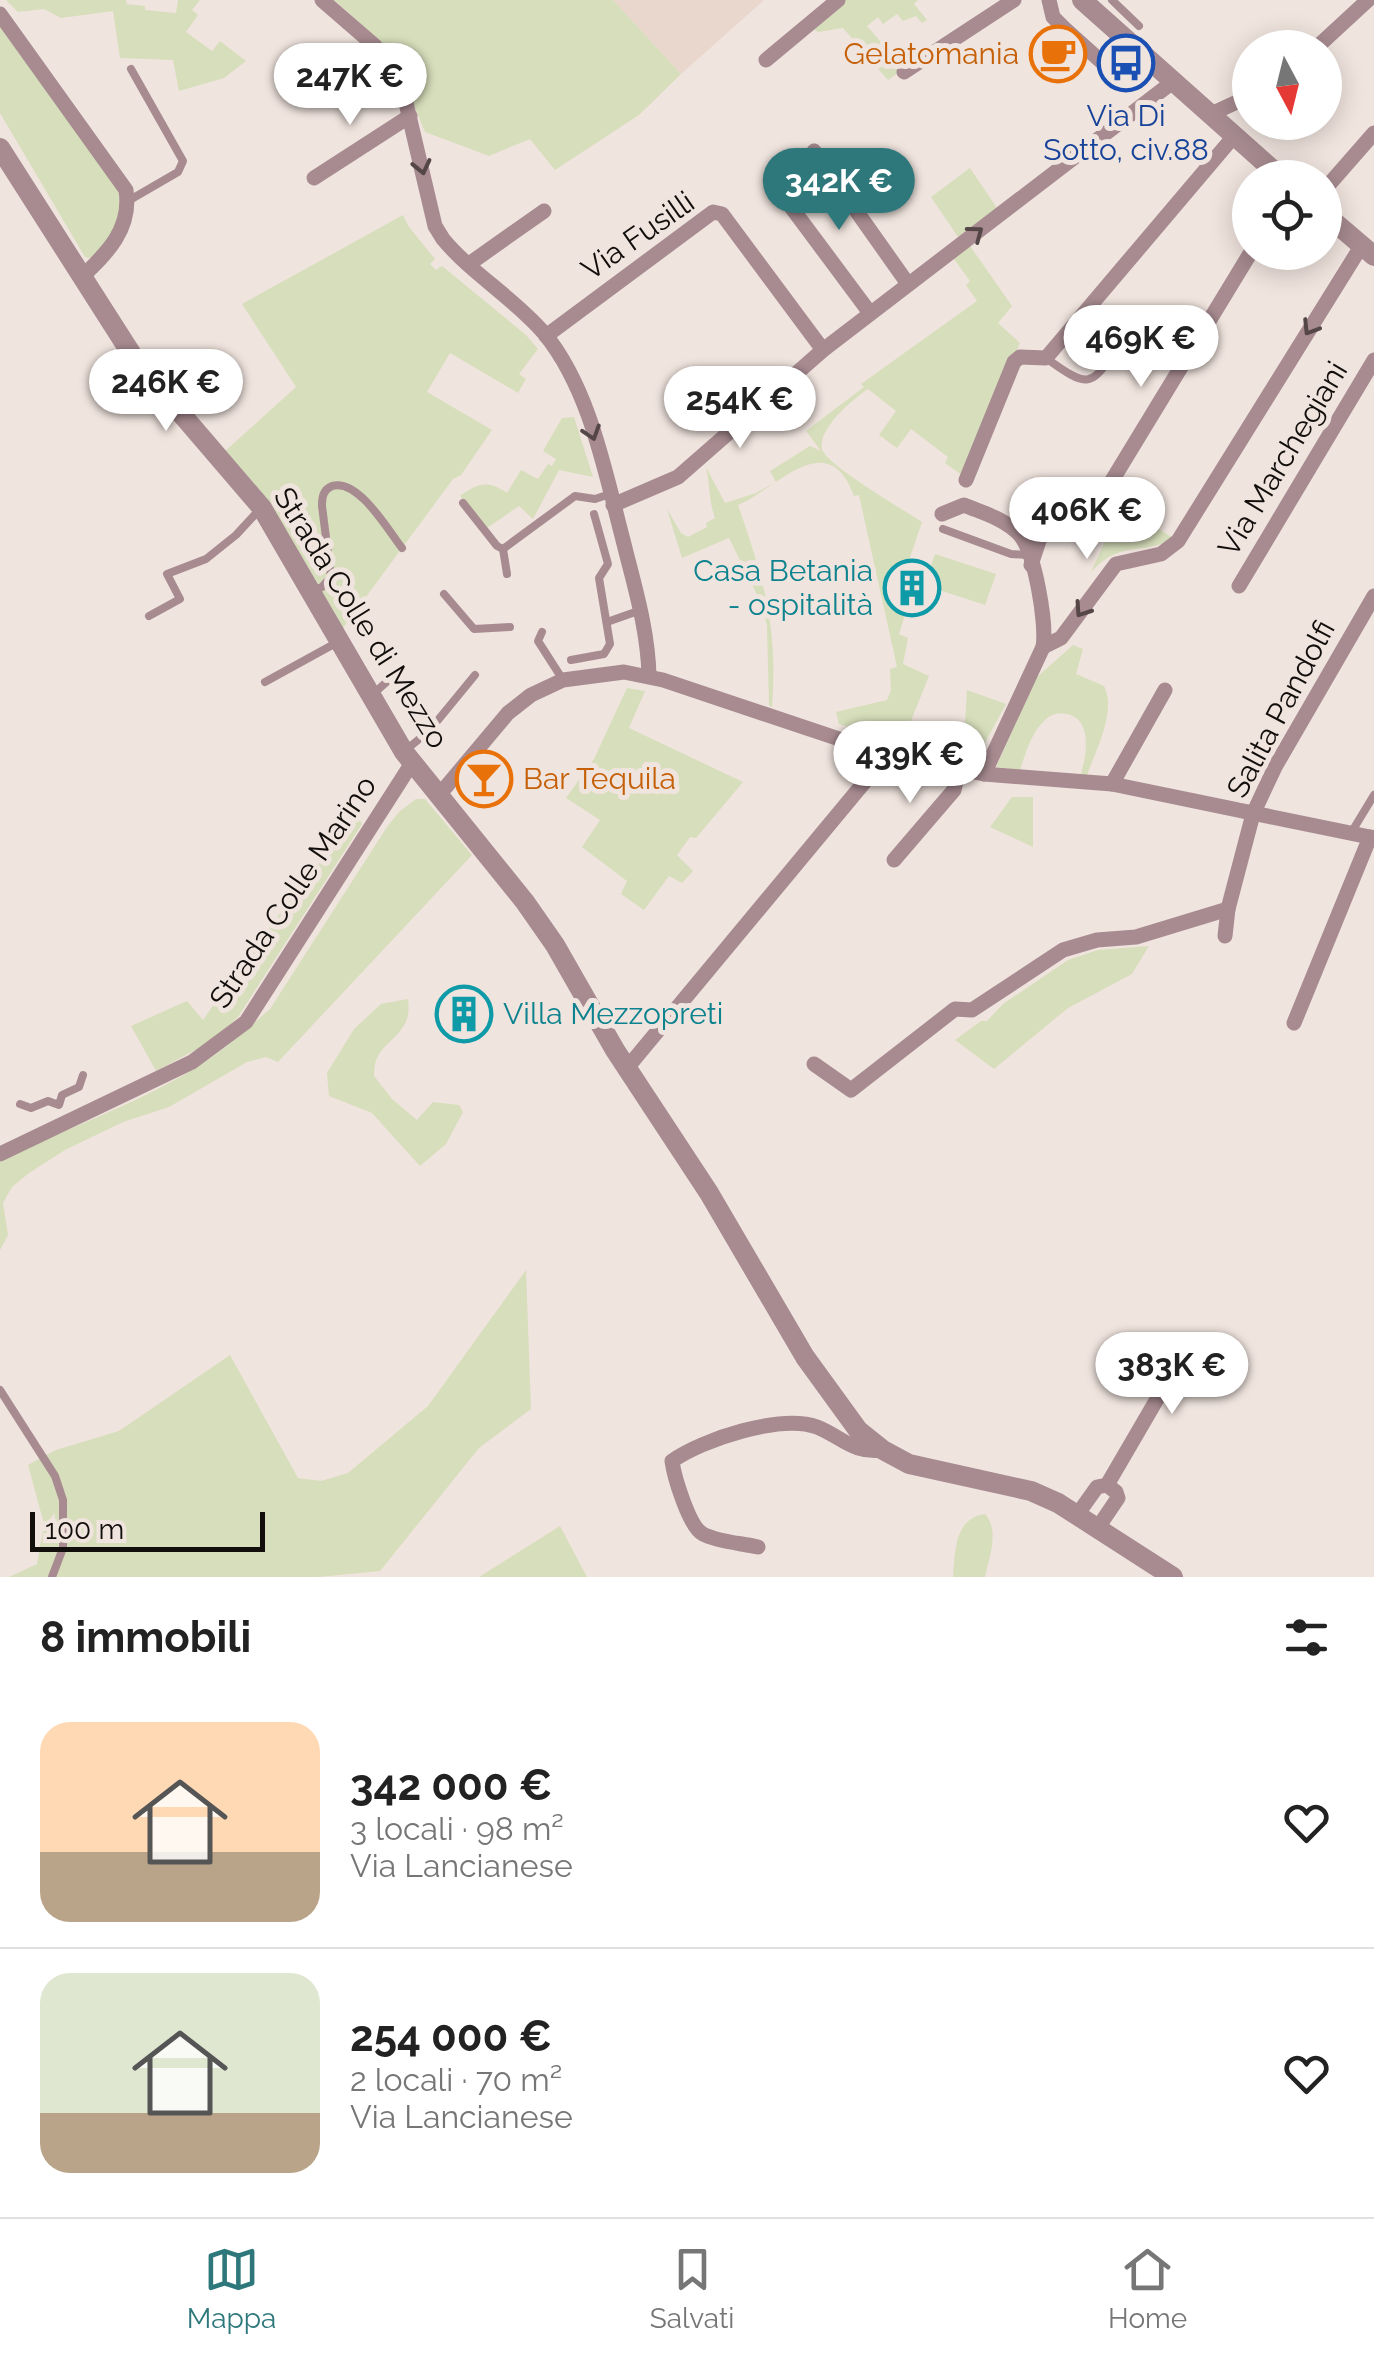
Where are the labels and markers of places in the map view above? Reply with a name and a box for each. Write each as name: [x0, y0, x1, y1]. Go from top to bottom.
cafe icon: Gelatomania: [1028, 24, 1088, 84]
bus stop icon: Via Di Sotto, civ.88: [1096, 33, 1156, 93]
place label: Gelatomania: [844, 36, 1019, 71]
pin: 247K €: [269, 43, 431, 128]
place label: Via Di Sotto, civ.88: [1043, 98, 1209, 167]
pin: 342K €: [758, 148, 920, 233]
pin: 469K €: [1060, 305, 1222, 390]
pin: 246K €: [85, 349, 247, 434]
pin: 254K €: [659, 366, 821, 451]
pin: 406K €: [1006, 477, 1168, 562]
place label: Casa Betania - ospitalità: [693, 553, 873, 622]
building icon: Casa Betania - ospitalità: [882, 558, 942, 618]
pin: 439K €: [829, 721, 991, 806]
bar icon: Bar Tequila: [454, 749, 514, 809]
place label: Bar Tequila: [523, 761, 676, 796]
building icon: Villa Mezzopreti: [434, 984, 494, 1044]
place label: Villa Mezzopreti: [503, 996, 723, 1031]
pin: 383K €: [1091, 1332, 1253, 1417]

